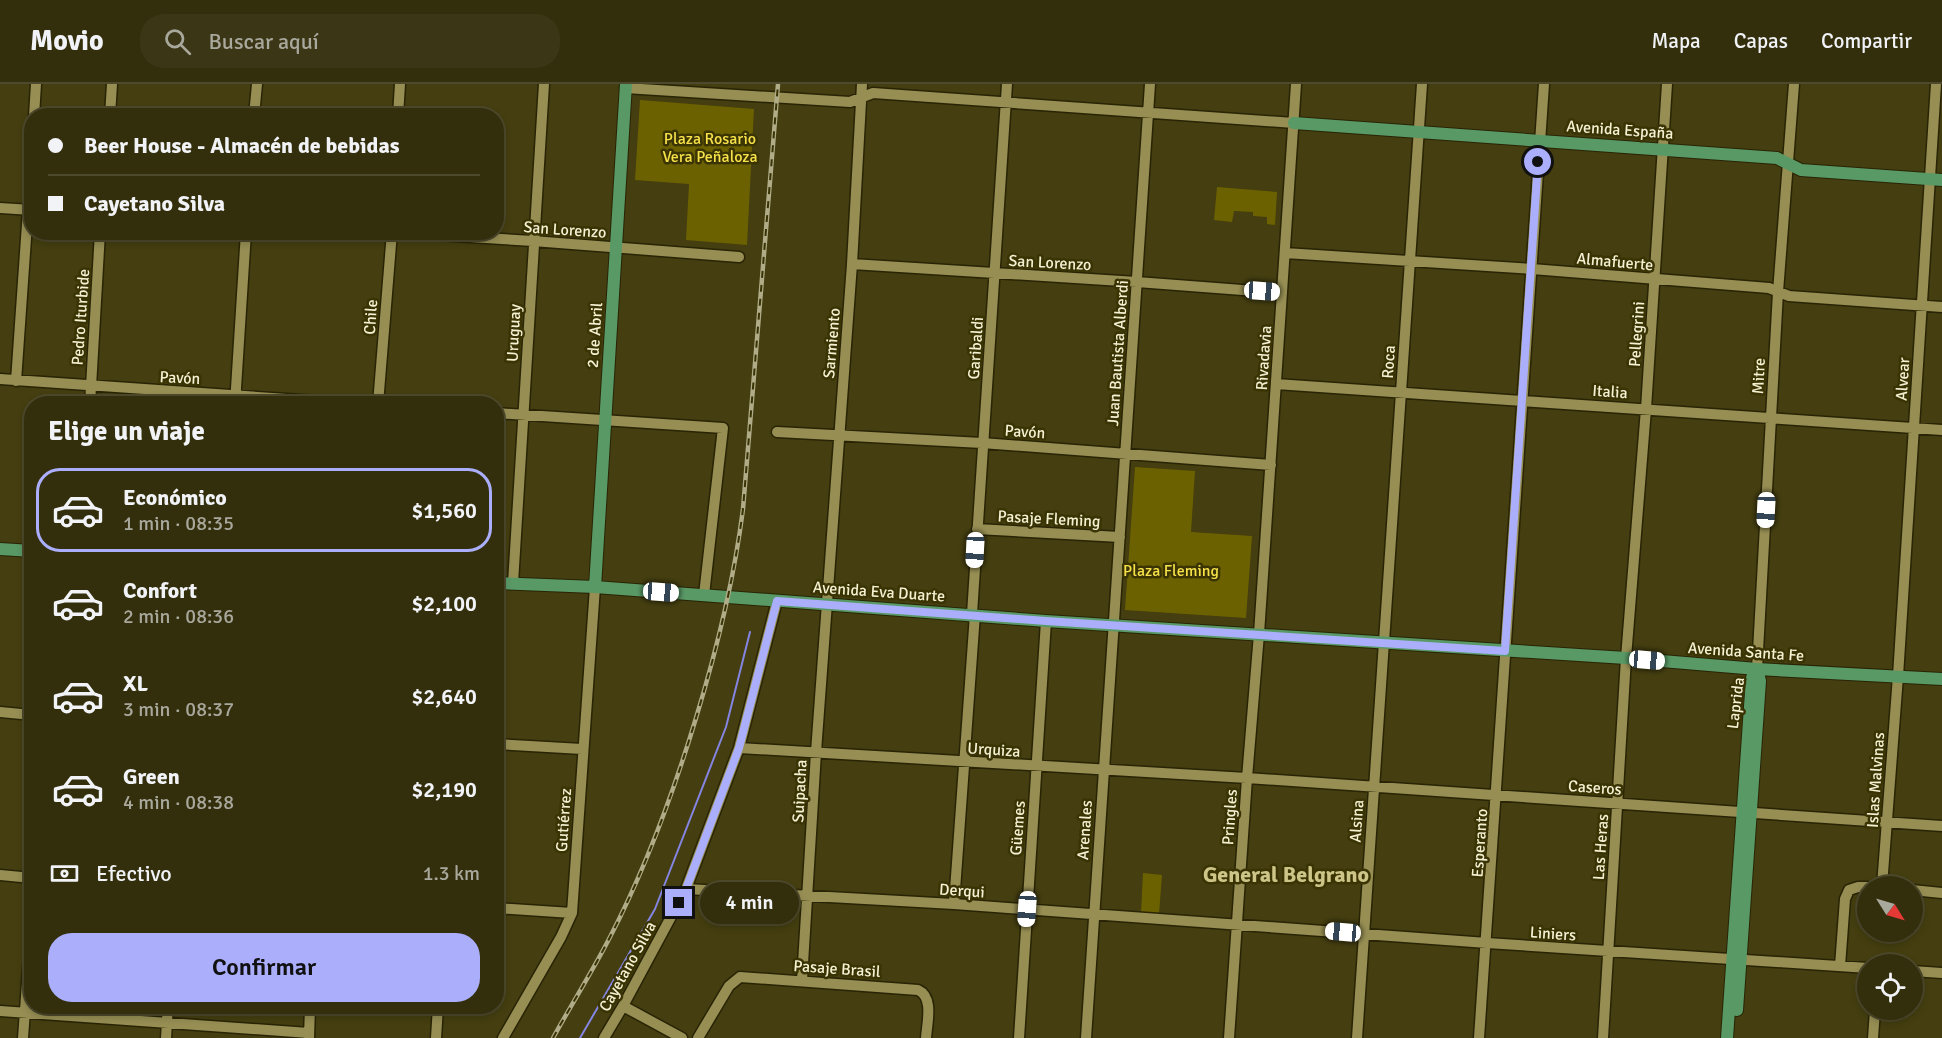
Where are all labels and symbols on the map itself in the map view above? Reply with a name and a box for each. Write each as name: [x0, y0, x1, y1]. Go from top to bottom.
street label: Avenida España: [1566, 116, 1674, 144]
park label: Plaza Rosario Vera Peñaloza: [662, 129, 758, 167]
route start: [1524, 148, 1551, 175]
street label: San Lorenzo: [523, 217, 607, 243]
street label: Almafuerte: [1576, 249, 1654, 275]
street label: San Lorenzo: [1008, 251, 1092, 275]
street label: Pedro Iturbide: [68, 268, 94, 366]
street label: Juan Bautista Alberdi: [1103, 279, 1133, 427]
car: [1243, 281, 1281, 301]
street label: Chile: [360, 299, 382, 335]
street label: 2 de Abril: [583, 301, 607, 368]
street label: Pellegrini: [1625, 301, 1649, 368]
street label: Uruguay: [502, 303, 526, 363]
street label: Sarmiento: [819, 307, 845, 379]
street label: Garibaldi: [964, 316, 988, 380]
street label: Rivadavia: [1252, 325, 1276, 391]
street label: Roca: [1378, 345, 1400, 379]
street label: Mitre: [1748, 357, 1770, 395]
street label: Alvear: [1892, 357, 1914, 401]
street label: Pavón: [159, 367, 201, 389]
street label: Italia: [1592, 381, 1628, 403]
street label: Pavón: [1004, 421, 1046, 443]
car: [1756, 492, 1776, 528]
street label: Pasaje Fleming: [997, 506, 1101, 532]
car: [965, 532, 985, 568]
park label: Plaza Fleming: [1123, 561, 1219, 581]
street label: Avenida Eva Duarte: [812, 577, 946, 607]
car: [642, 582, 680, 602]
street label: Avenida Santa Fe: [1687, 638, 1805, 666]
car: [1628, 649, 1666, 671]
street label: Laprida: [1723, 676, 1749, 730]
street label: Islas Malvinas: [1863, 732, 1889, 829]
street label: Urquiza: [967, 738, 1021, 762]
street label: Suipacha: [788, 759, 812, 823]
street label: Caseros: [1568, 776, 1622, 800]
street label: Gutiérrez: [552, 788, 576, 853]
street label: Pringles: [1218, 788, 1242, 846]
street label: Alsina: [1346, 799, 1368, 843]
street label: Güemes: [1006, 800, 1030, 856]
street label: Arenales: [1073, 800, 1097, 861]
street label: Esperanto: [1468, 808, 1492, 878]
street label: Las Heras: [1589, 813, 1613, 881]
district label: General Belgrano: [1203, 861, 1369, 888]
north arrow: [1857, 876, 1923, 942]
street label: Derqui: [938, 879, 985, 903]
callout: 4 min: [700, 882, 799, 924]
route end: [665, 889, 692, 916]
car: [1017, 890, 1037, 928]
street label: Cayetano Silva: [595, 918, 661, 1015]
car: [1324, 921, 1362, 943]
street label: Liniers: [1529, 922, 1577, 946]
street label: Pasaje Brasil: [793, 956, 881, 982]

